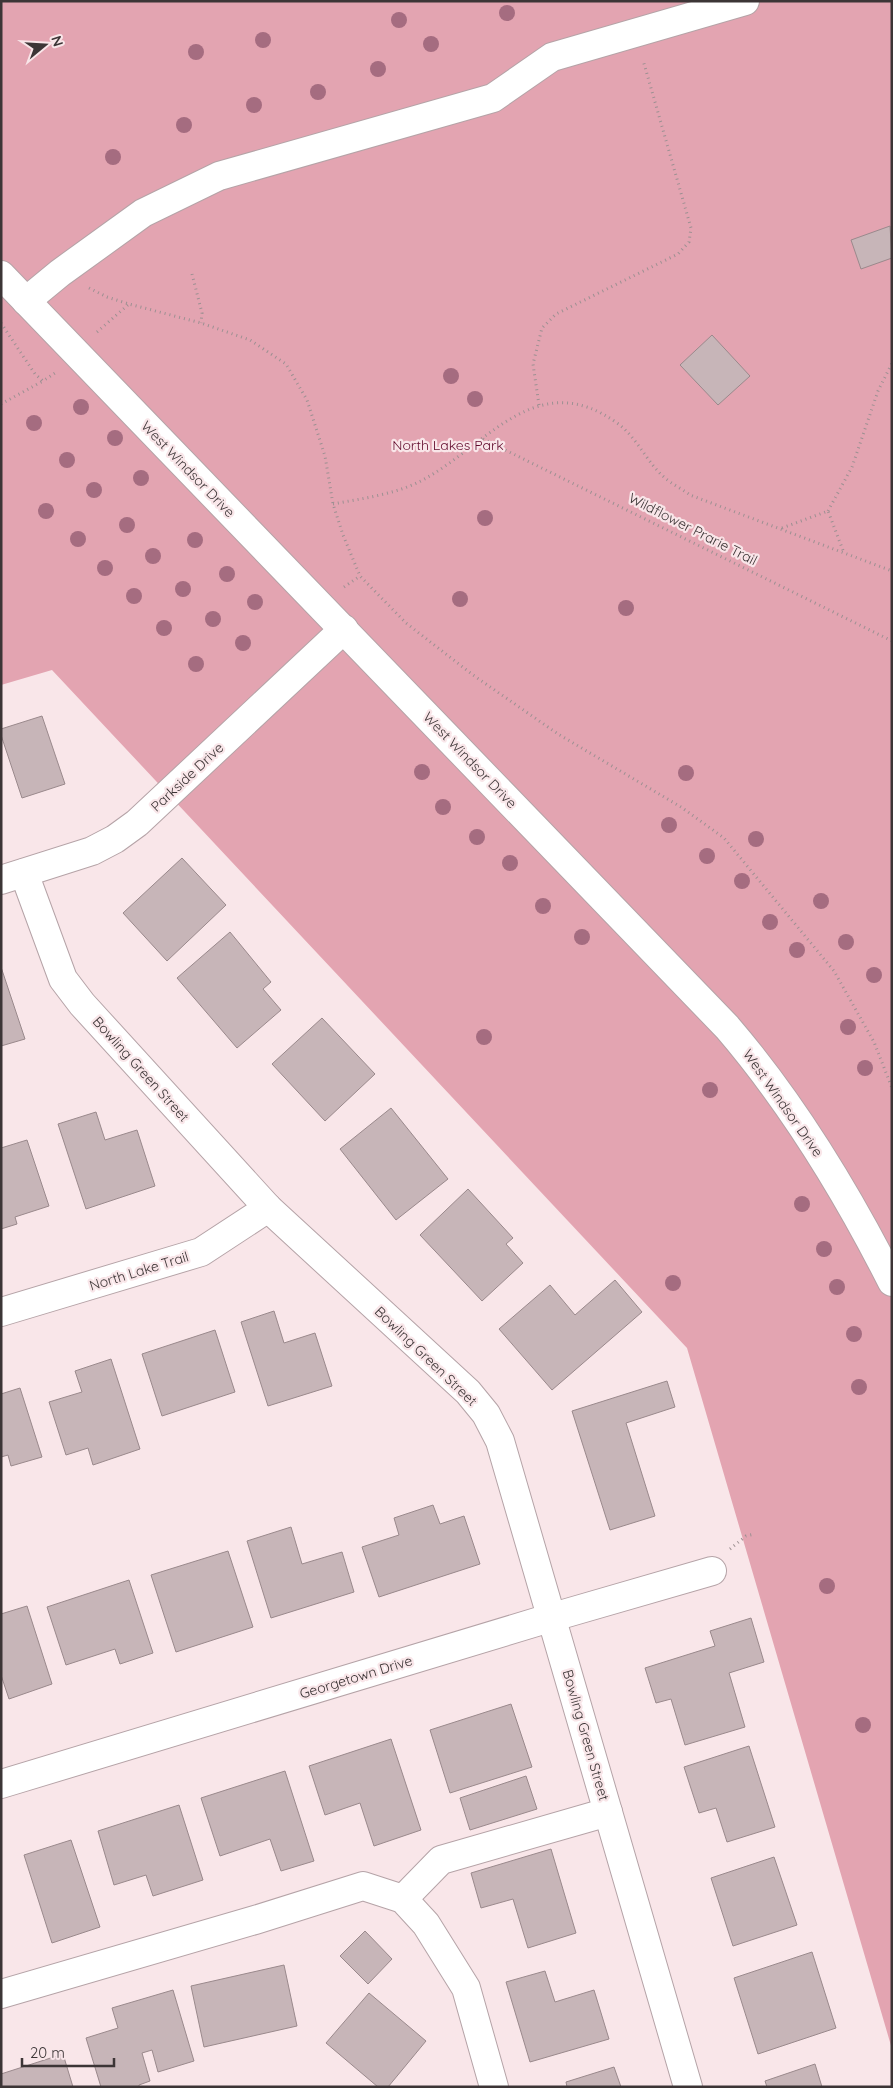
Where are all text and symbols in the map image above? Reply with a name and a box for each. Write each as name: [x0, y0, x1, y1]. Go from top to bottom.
north arrow: [20, 20, 70, 70]
text: N: [47, 33, 68, 49]
street label: West Windsor Drive: [137, 417, 239, 521]
park label: North Lakes Park: [392, 436, 504, 454]
street label: Wildflower Prarie Trail: [626, 489, 760, 569]
street label: West Windsor Drive: [419, 708, 521, 812]
street label: Parkside Drive: [147, 739, 227, 815]
street label: Bowling Green Street: [89, 1013, 193, 1126]
street label: West Windsor Drive: [739, 1046, 827, 1160]
street label: North Lake Trail: [87, 1247, 191, 1295]
street label: Bowling Green Street: [371, 1302, 481, 1410]
street label: Georgetown Drive: [297, 1651, 415, 1703]
street label: Bowling Green Street: [559, 1667, 613, 1803]
scale bar: [22, 2036, 115, 2068]
text: 20 m: [30, 2043, 65, 2062]

